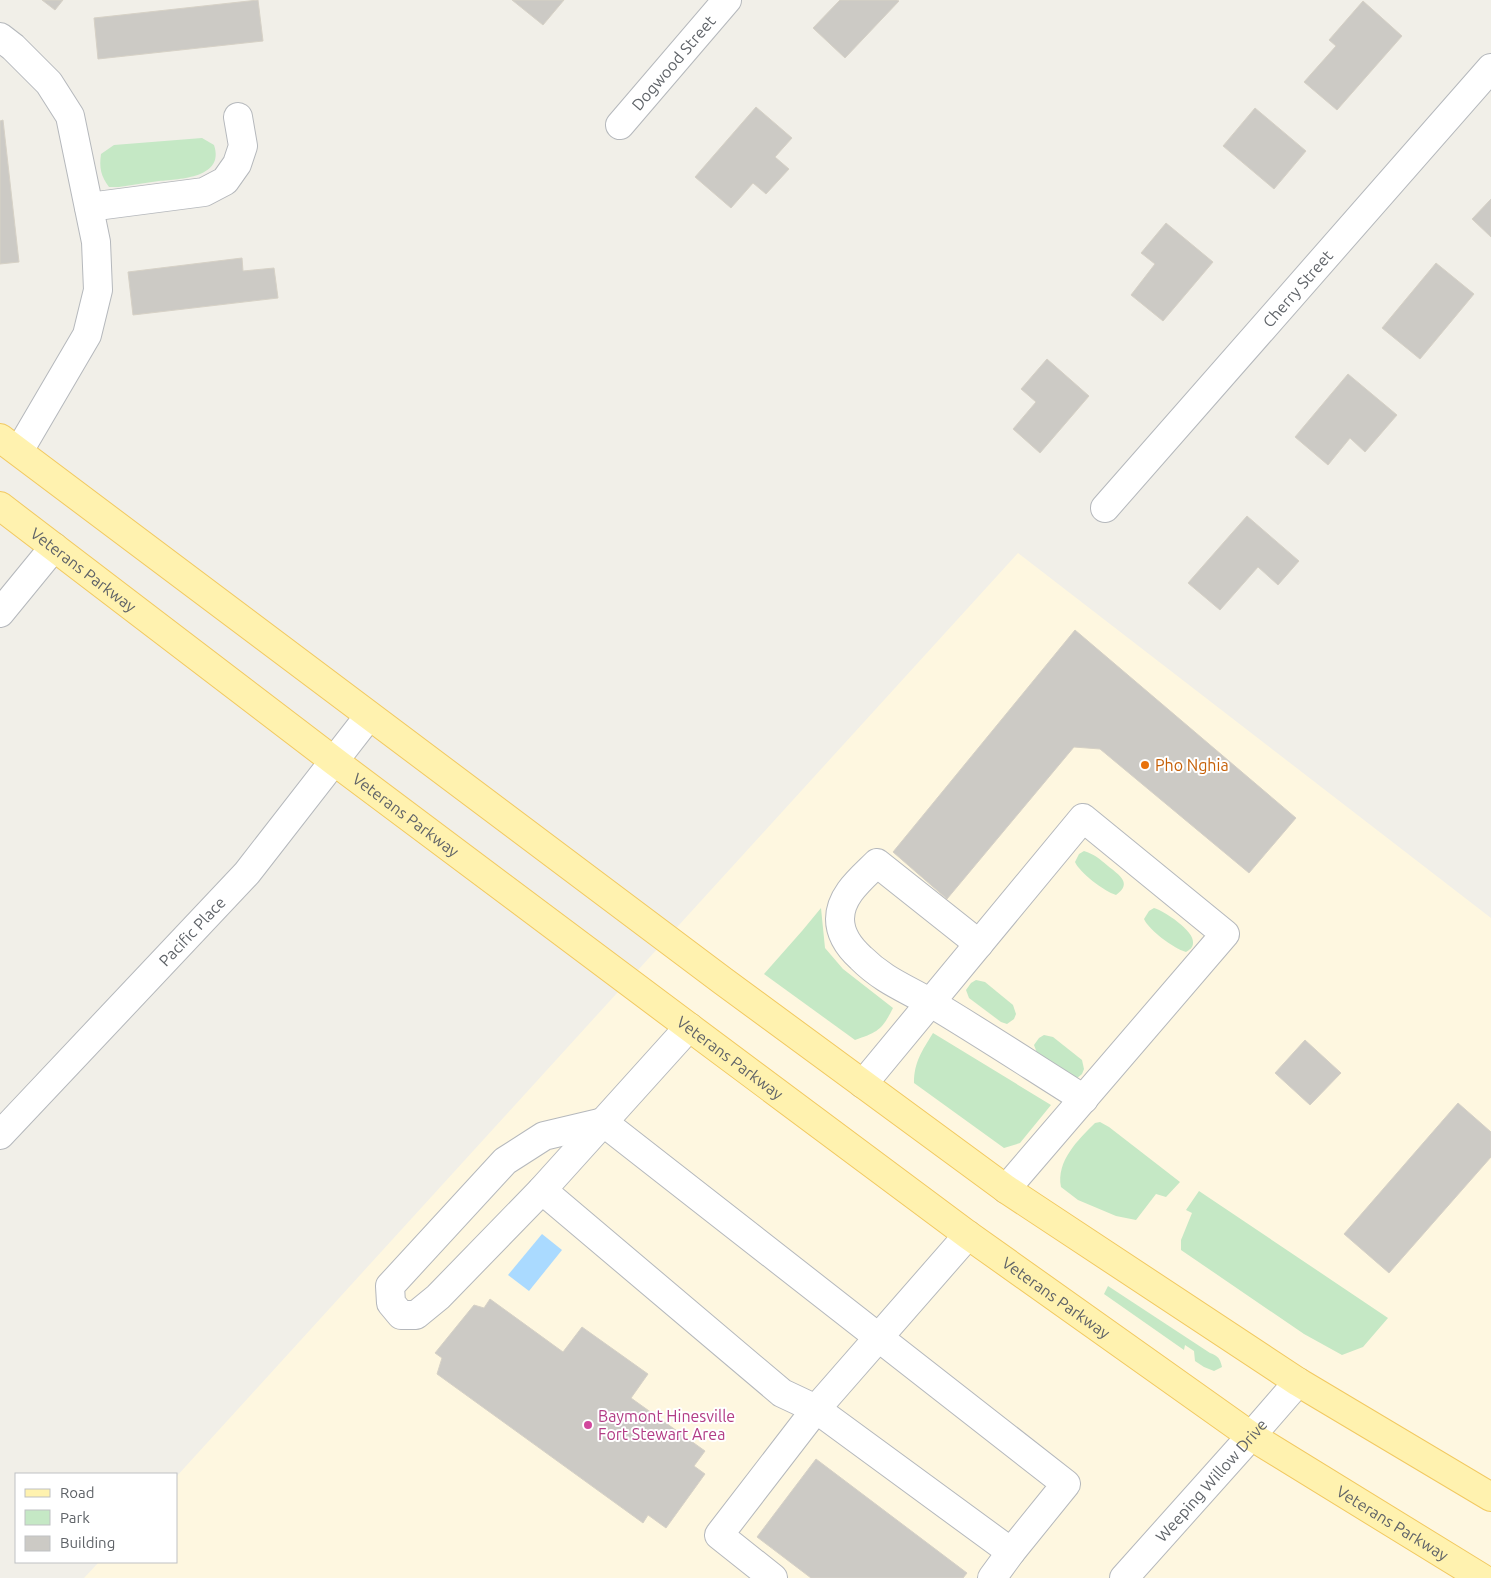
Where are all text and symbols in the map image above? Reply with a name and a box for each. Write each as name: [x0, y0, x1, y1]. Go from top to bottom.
street label: Dogwood Street: [628, 11, 719, 114]
street label: Cherry Street: [1259, 246, 1337, 331]
street label: Veterans Parkway: [27, 524, 140, 616]
place label: Pho Nghia: [1155, 756, 1229, 774]
marker: Pho Nghia: [1139, 759, 1151, 771]
street label: Veterans Parkway: [349, 769, 463, 861]
street label: Pacific Place: [155, 893, 229, 970]
street label: Veterans Parkway: [673, 1012, 787, 1103]
street label: Veterans Parkway: [999, 1253, 1114, 1342]
place label: Baymont Hinesville Fort Stewart Area: [598, 1407, 735, 1443]
street label: Weeping Willow Drive: [1152, 1415, 1271, 1545]
marker: Baymont Hinesville Fort Stewart Area: [582, 1419, 594, 1431]
legend: [15, 1473, 178, 1563]
street label: Veterans Parkway: [1333, 1482, 1452, 1564]
text: Road: [60, 1484, 95, 1501]
text: Park: [60, 1509, 90, 1526]
text: Building: [60, 1534, 115, 1551]

